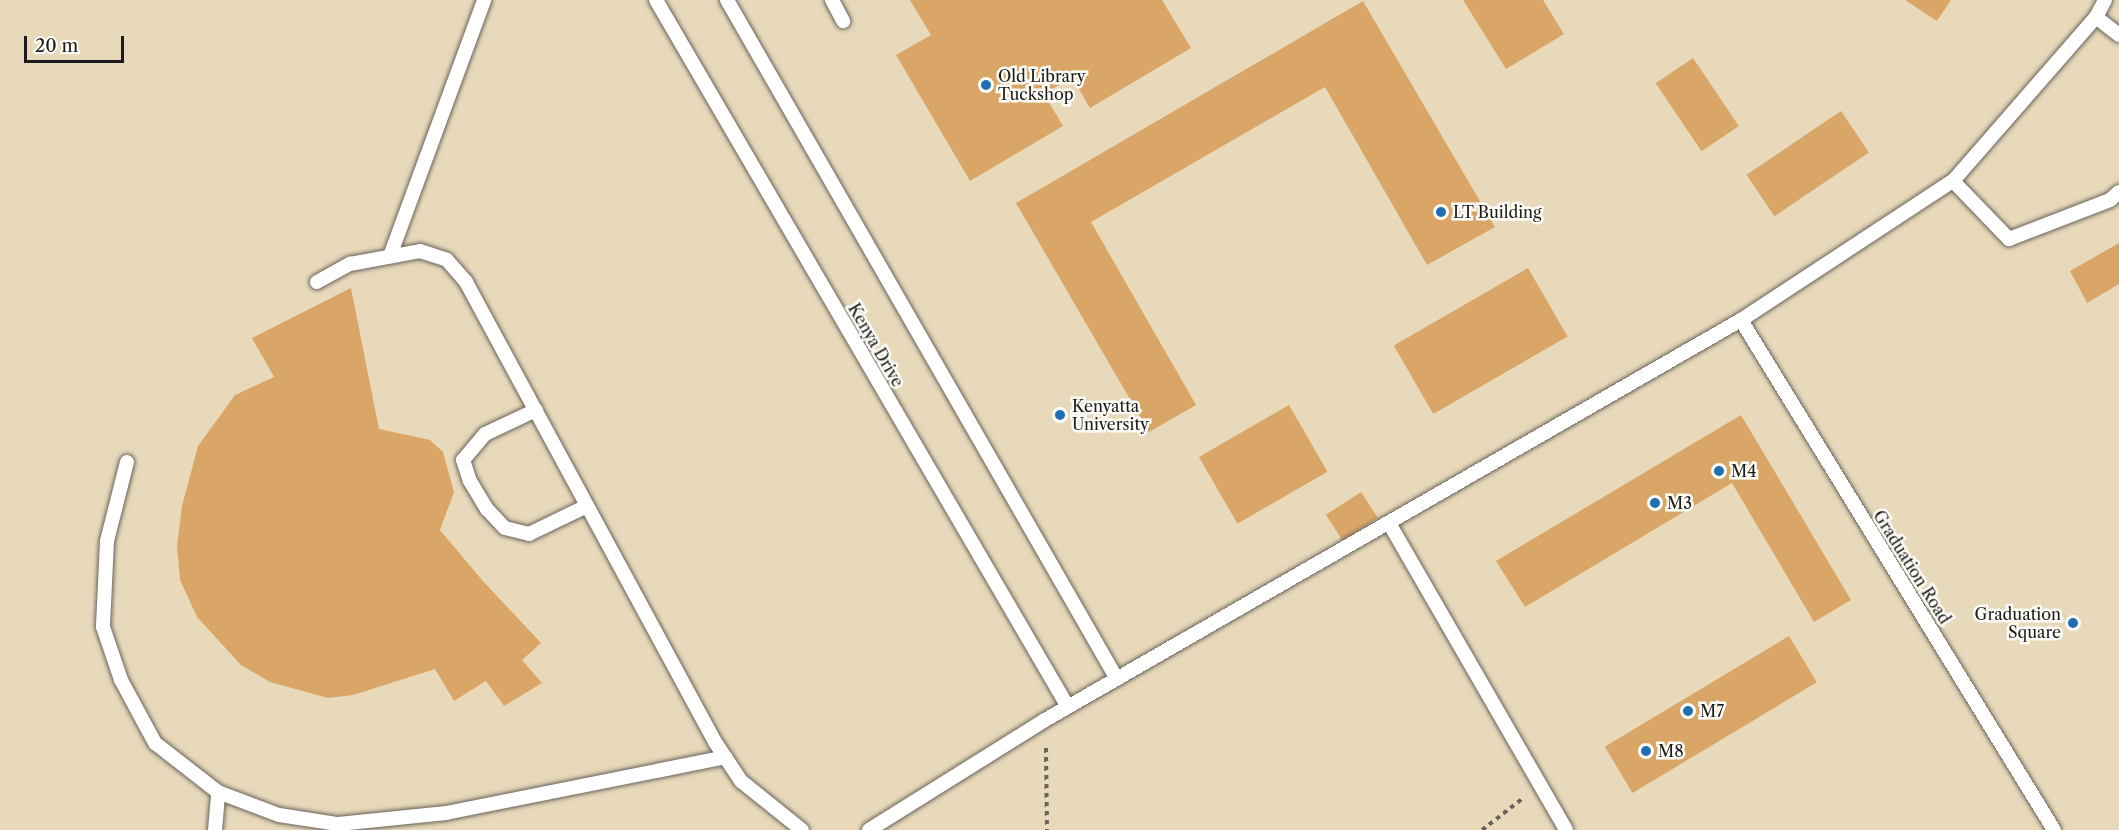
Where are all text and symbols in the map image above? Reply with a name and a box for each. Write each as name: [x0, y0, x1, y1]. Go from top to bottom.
scale bar: [27, 24, 128, 62]
text: 20 m: [35, 35, 78, 57]
place label: Old Library Tuckshop: [998, 66, 1086, 104]
marker: Old Library Tuckshop: [979, 78, 993, 92]
place label: LT Building: [1453, 202, 1542, 222]
marker: LT Building: [1434, 205, 1448, 219]
street label: Kenya Drive: [844, 300, 908, 390]
place label: Kenyatta University: [1072, 396, 1149, 434]
marker: Kenyatta University: [1053, 408, 1067, 422]
place label: M4: [1731, 461, 1756, 481]
marker: M4: [1712, 464, 1726, 478]
place label: M3: [1667, 493, 1692, 513]
marker: M3: [1648, 496, 1662, 510]
street label: Graduation Road: [1869, 507, 1955, 627]
place label: Graduation Square: [1975, 604, 2061, 642]
marker: Graduation Square: [2066, 616, 2080, 630]
place label: M7: [1700, 701, 1724, 721]
marker: M7: [1681, 704, 1695, 718]
place label: M8: [1658, 741, 1684, 761]
marker: M8: [1639, 744, 1653, 758]

